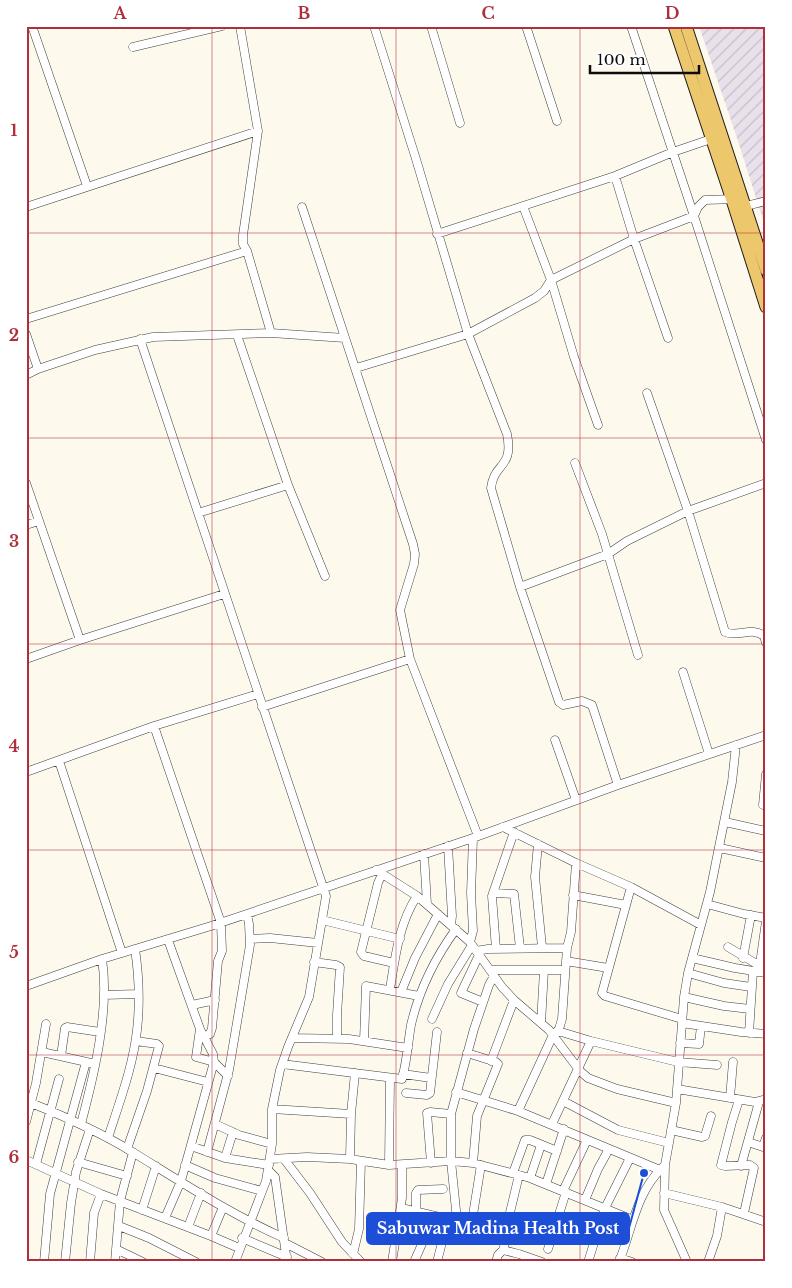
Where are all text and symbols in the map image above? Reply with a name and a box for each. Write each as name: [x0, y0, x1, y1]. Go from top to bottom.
text: A: [113, 3, 128, 23]
text: B: [298, 3, 311, 23]
text: C: [481, 3, 495, 23]
text: D: [665, 3, 679, 23]
scale bar: [590, 42, 698, 74]
text: 100 m: [597, 50, 646, 69]
text: 1: [11, 120, 18, 140]
text: 2: [9, 325, 19, 345]
text: 3: [9, 531, 19, 551]
text: 4: [9, 736, 19, 756]
text: 5: [9, 942, 19, 962]
text: 6: [9, 1147, 20, 1167]
callout: Sabuwar Madina Health Post: [367, 1213, 629, 1244]
text: Sabuwar Madina Health Post: [377, 1218, 620, 1238]

